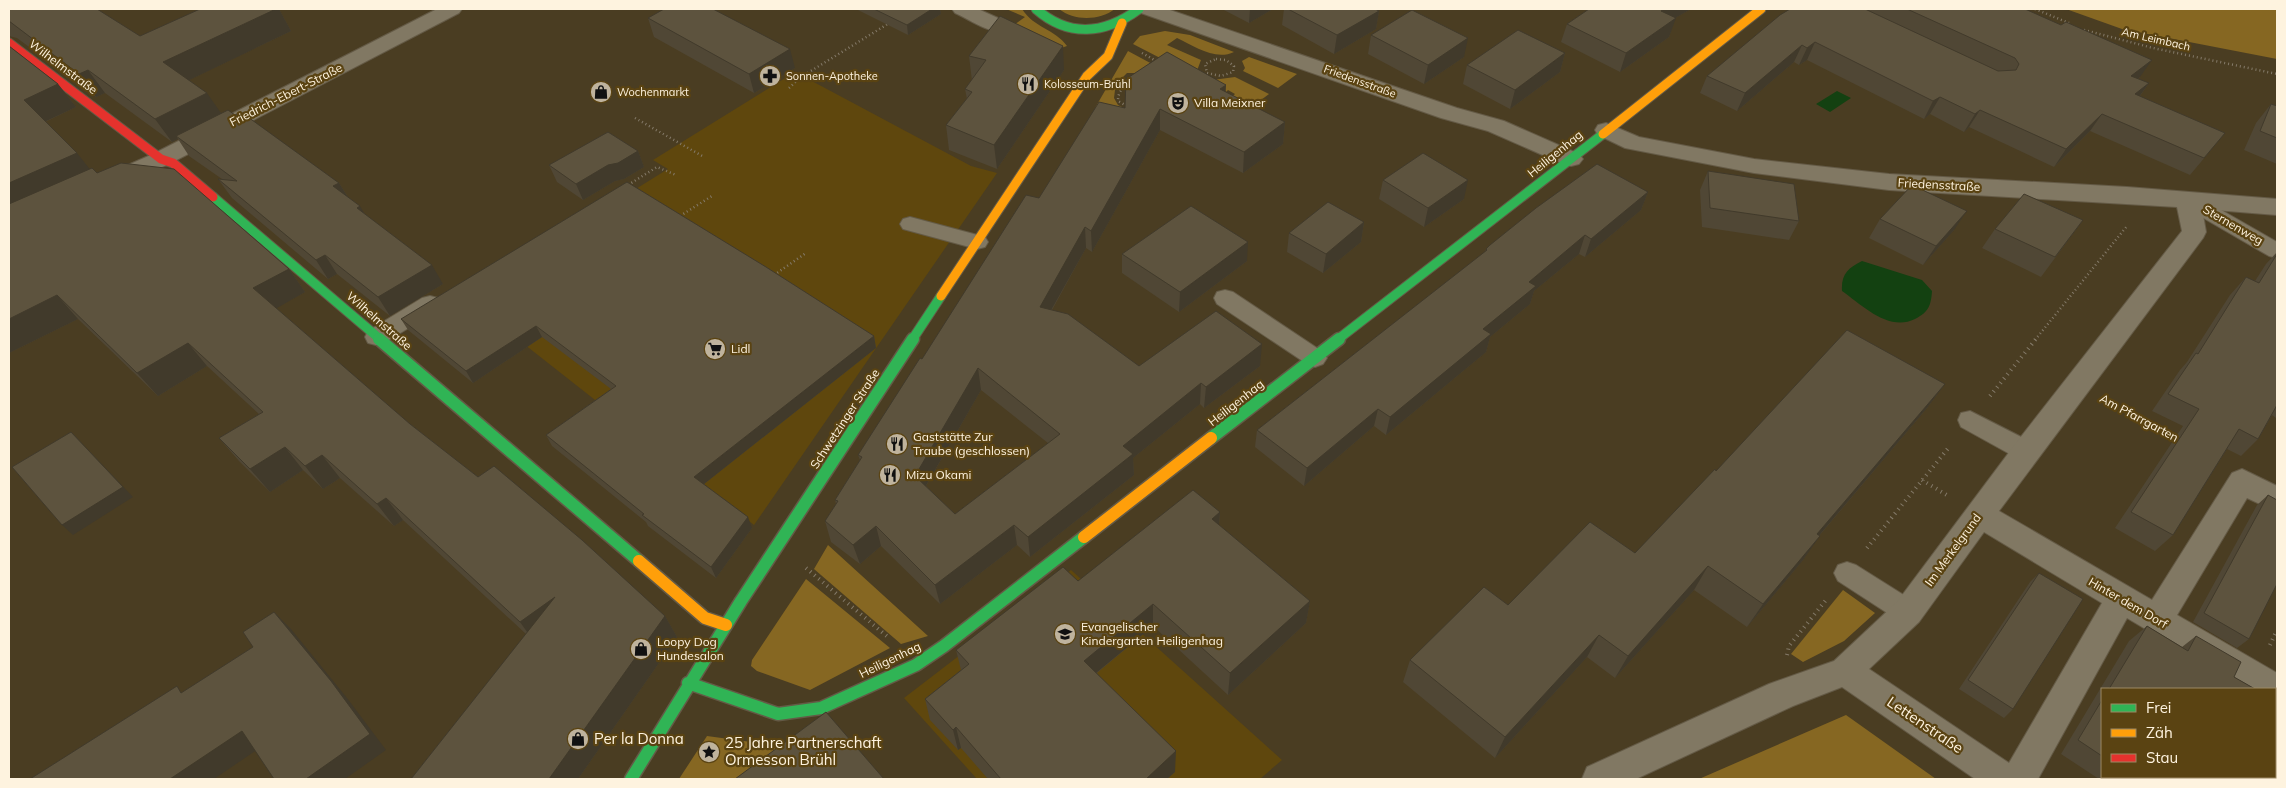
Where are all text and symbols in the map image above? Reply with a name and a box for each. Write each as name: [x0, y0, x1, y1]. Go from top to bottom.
street label: Am Leimbach: [2120, 24, 2192, 54]
street label: Wilhelmstraße: [26, 36, 100, 97]
street label: Friedrich-Ebert-Straße: [227, 60, 345, 130]
street label: Friedensstraße: [1322, 61, 1398, 101]
pharmacy icon: Sonnen-Apotheke: [758, 64, 782, 88]
place label: Sonnen-Apotheke: [786, 69, 878, 83]
restaurant icon: Kolosseum-Brühl: [1016, 72, 1040, 96]
place label: Kolosseum-Brühl: [1044, 77, 1131, 91]
shop icon: Wochenmarkt: [589, 80, 613, 104]
place label: Wochenmarkt: [617, 85, 689, 99]
theatre icon: Villa Meixner: [1166, 91, 1190, 115]
place label: Villa Meixner: [1194, 95, 1266, 110]
street label: Heiligenhag: [1524, 127, 1585, 180]
street label: Friedensstraße: [1897, 175, 1981, 194]
street label: Sternenweg: [2200, 201, 2266, 248]
street label: Wilhelmstraße: [344, 288, 415, 353]
supermarket icon: Lidl: [703, 337, 727, 361]
place label: Lidl: [731, 341, 750, 356]
street label: Schwetzinger Straße: [807, 366, 882, 472]
street label: Heiligenhag: [1205, 376, 1267, 429]
street label: Am Pfarrgarten: [2097, 391, 2181, 445]
place label: Gaststätte Zur Traube (geschlossen): [913, 429, 1030, 458]
restaurant icon: Gaststätte Zur Traube (geschlossen): [885, 432, 909, 456]
restaurant icon: Mizu Okami: [878, 463, 902, 487]
place label: Mizu Okami: [906, 467, 972, 482]
street label: Im Merkelgrund: [1921, 510, 1984, 589]
street label: Hinter dem Dorf: [2086, 574, 2171, 632]
place label: Evangelischer Kindergarten Heiligenhag: [1081, 619, 1223, 648]
school or university icon: Evangelischer Kindergarten Heiligenhag: [1053, 622, 1077, 646]
place label: Loopy Dog Hundesalon: [657, 634, 724, 663]
shop icon: Loopy Dog Hundesalon: [629, 637, 653, 661]
street label: Heiligenhag: [857, 638, 923, 681]
legend: [2101, 688, 2276, 778]
street label: Lettenstraße: [1883, 692, 1967, 757]
text: Frei: [2146, 698, 2171, 717]
text: Zäh: [2146, 723, 2173, 742]
shop icon: Per la Donna: [566, 727, 590, 751]
place label: Per la Donna: [594, 729, 684, 748]
place label: 25 Jahre Partnerschaft Ormesson Brühl: [725, 733, 882, 769]
place icon: 25 Jahre Partnerschaft Ormesson Brühl: [697, 740, 721, 764]
text: Stau: [2146, 748, 2178, 767]

